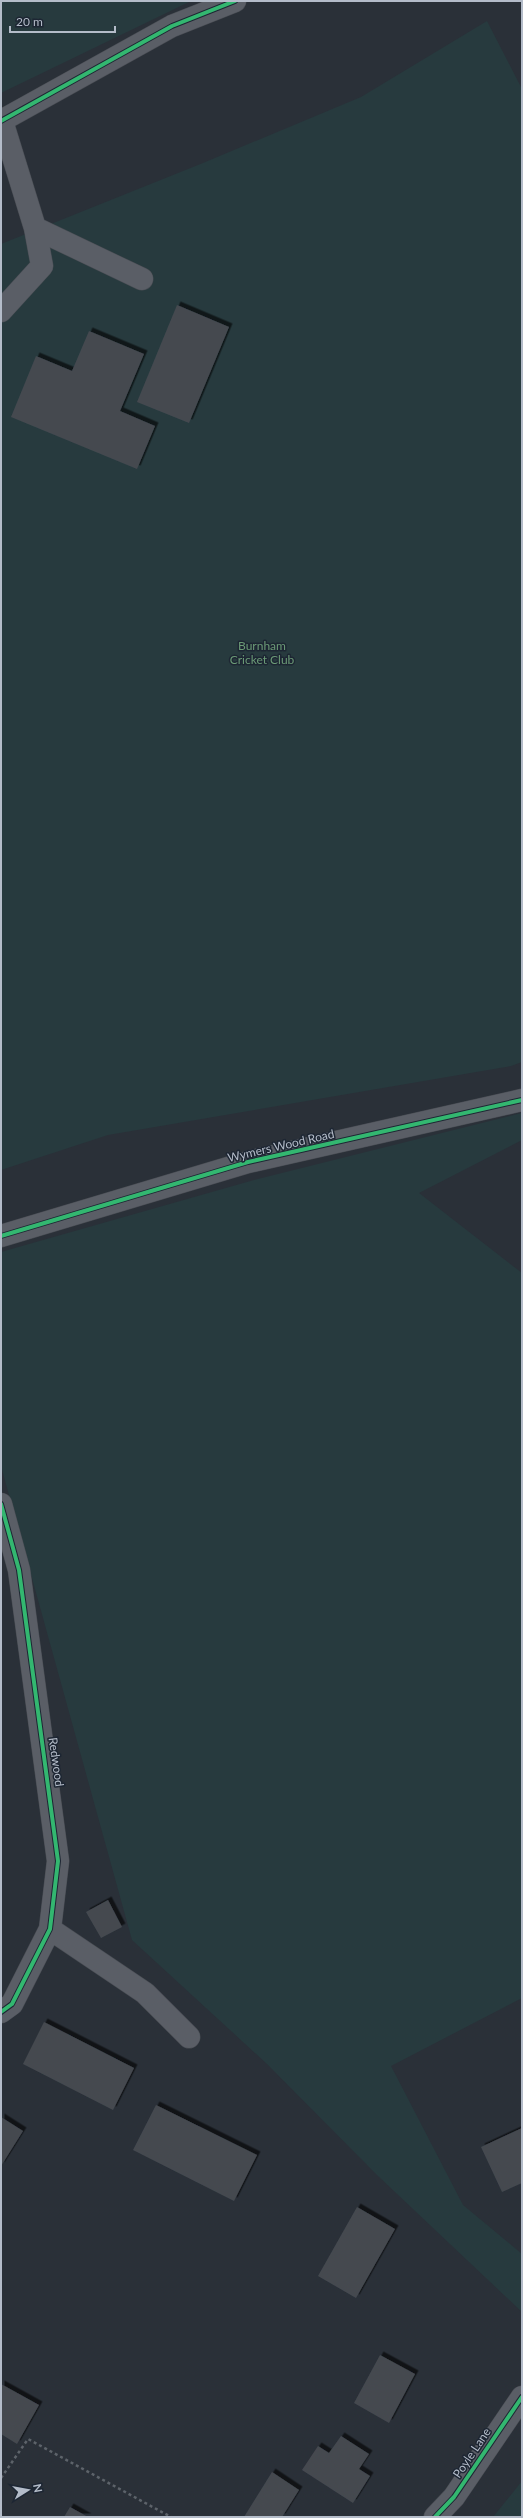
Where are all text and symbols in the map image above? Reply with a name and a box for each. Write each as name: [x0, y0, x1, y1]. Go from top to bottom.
scale bar: [10, 8, 115, 34]
text: 20 m: [16, 14, 43, 29]
park label: Burnham Cricket Club: [230, 638, 295, 667]
street label: Wymers Wood Road: [226, 1126, 336, 1165]
street label: Redwood: [46, 1736, 67, 1788]
street label: Poyle Lane: [449, 2425, 494, 2481]
north arrow: [8, 2470, 48, 2510]
text: N: [31, 2483, 45, 2493]

